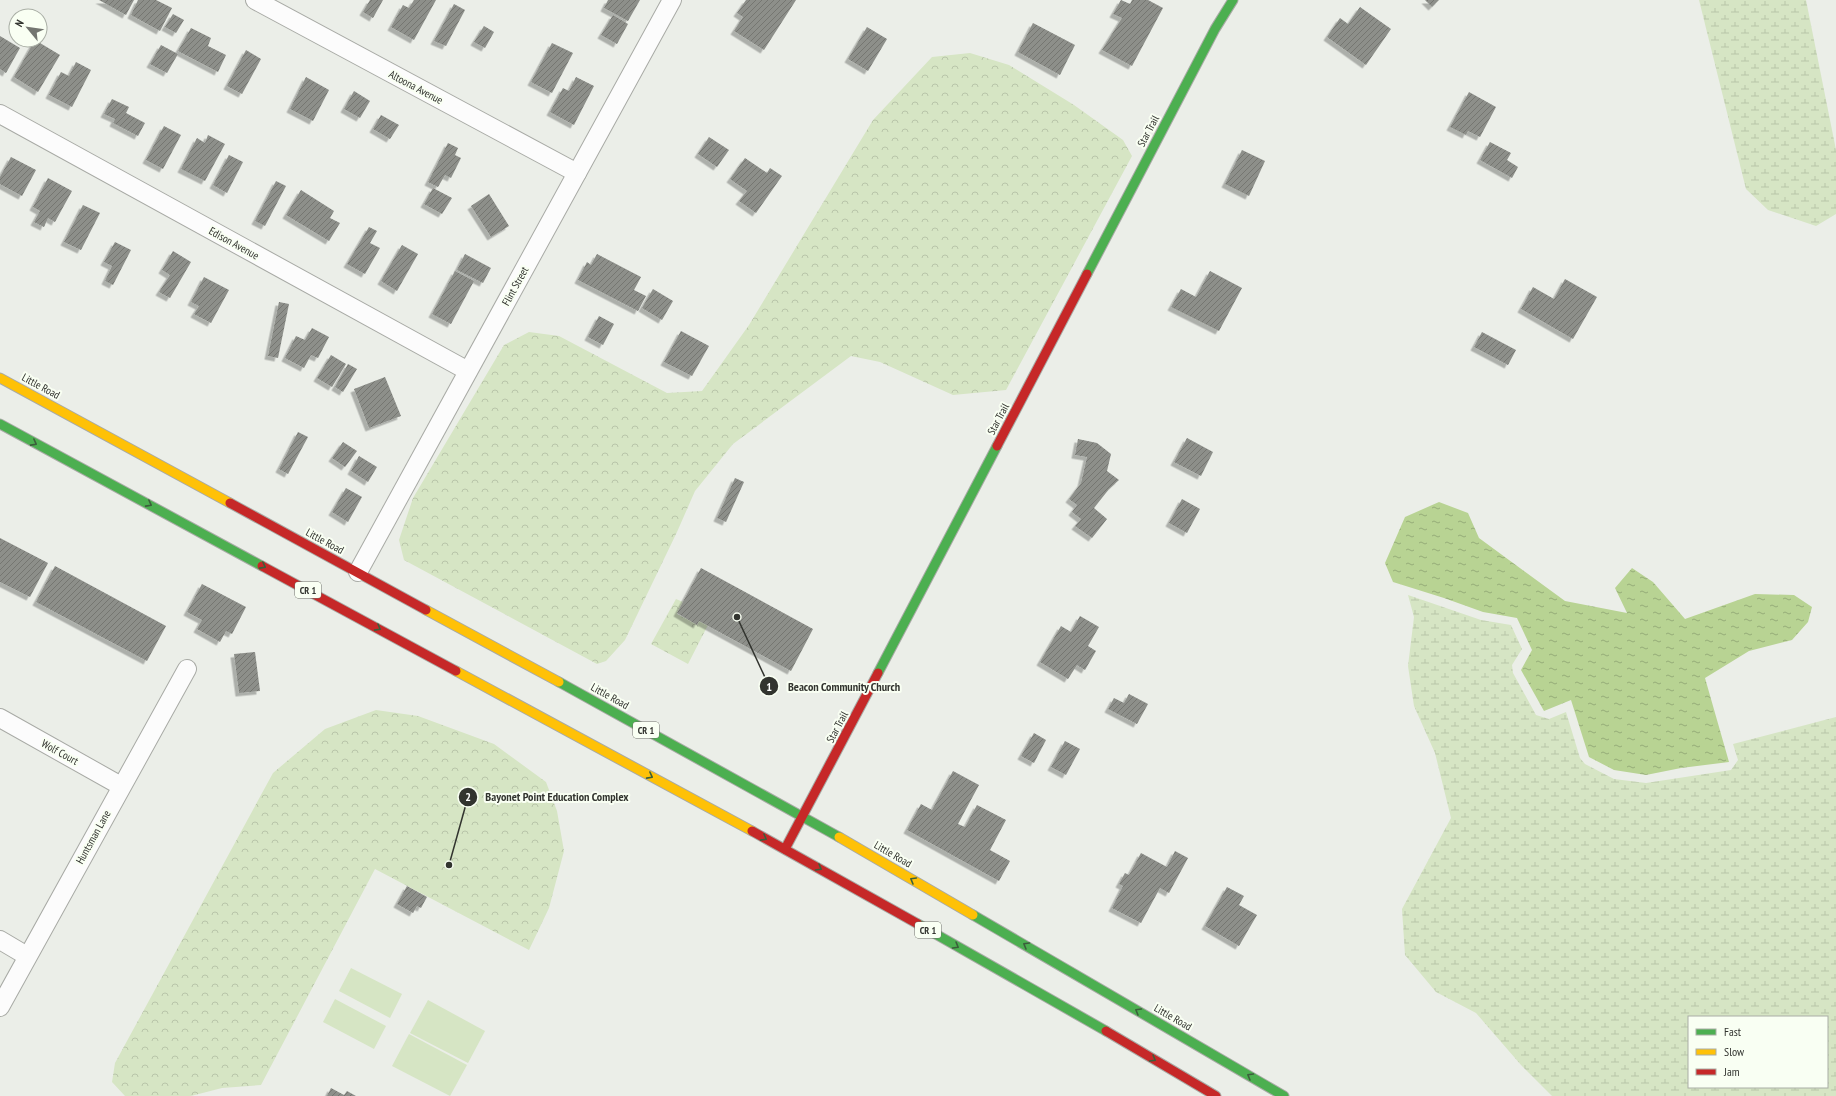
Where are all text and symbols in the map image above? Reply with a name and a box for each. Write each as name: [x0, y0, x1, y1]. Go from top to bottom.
north arrow: [8, 8, 48, 48]
text: N: [12, 17, 27, 29]
street label: Altoona Avenue: [387, 67, 446, 107]
street label: Star Trail: [1134, 113, 1162, 149]
street label: Edison Avenue: [207, 224, 262, 263]
street label: Flint Street: [499, 264, 531, 308]
street label: Little Road: [20, 370, 63, 402]
street label: Star Trail: [984, 401, 1012, 437]
one-way arrow: [30, 438, 37, 445]
one-way arrow: [145, 500, 152, 507]
street label: Little Road: [304, 525, 347, 557]
one-way arrow: [259, 561, 266, 569]
road number: CR 1: [295, 582, 321, 598]
one-way arrow: [373, 623, 381, 630]
callout: Beacon Community Church: [759, 674, 908, 698]
text: 1: [766, 679, 772, 694]
text: Beacon Community Church: [788, 679, 900, 694]
street label: Little Road: [589, 680, 632, 712]
street label: Star Trail: [823, 709, 851, 745]
road number: CR 1: [633, 722, 659, 738]
street label: Wolf Court: [39, 736, 81, 768]
one-way arrow: [646, 771, 653, 778]
callout: Bayonet Point Education Complex: [458, 785, 637, 809]
text: 2: [465, 789, 471, 804]
text: Bayonet Point Education Complex: [485, 789, 629, 804]
street label: Huntsman Lane: [73, 807, 114, 866]
one-way arrow: [760, 833, 767, 840]
street label: Little Road: [872, 838, 915, 870]
one-way arrow: [815, 864, 822, 871]
one-way arrow: [910, 877, 918, 884]
road number: CR 1: [915, 922, 941, 938]
one-way arrow: [952, 942, 959, 949]
one-way arrow: [1023, 943, 1030, 950]
street label: Little Road: [1152, 1001, 1195, 1033]
one-way arrow: [1135, 1008, 1142, 1015]
legend: [1688, 1016, 1828, 1088]
text: Fast: [1724, 1024, 1742, 1039]
text: Slow: [1724, 1044, 1745, 1059]
one-way arrow: [1149, 1055, 1156, 1062]
text: Jam: [1723, 1064, 1740, 1079]
one-way arrow: [1247, 1074, 1254, 1081]

